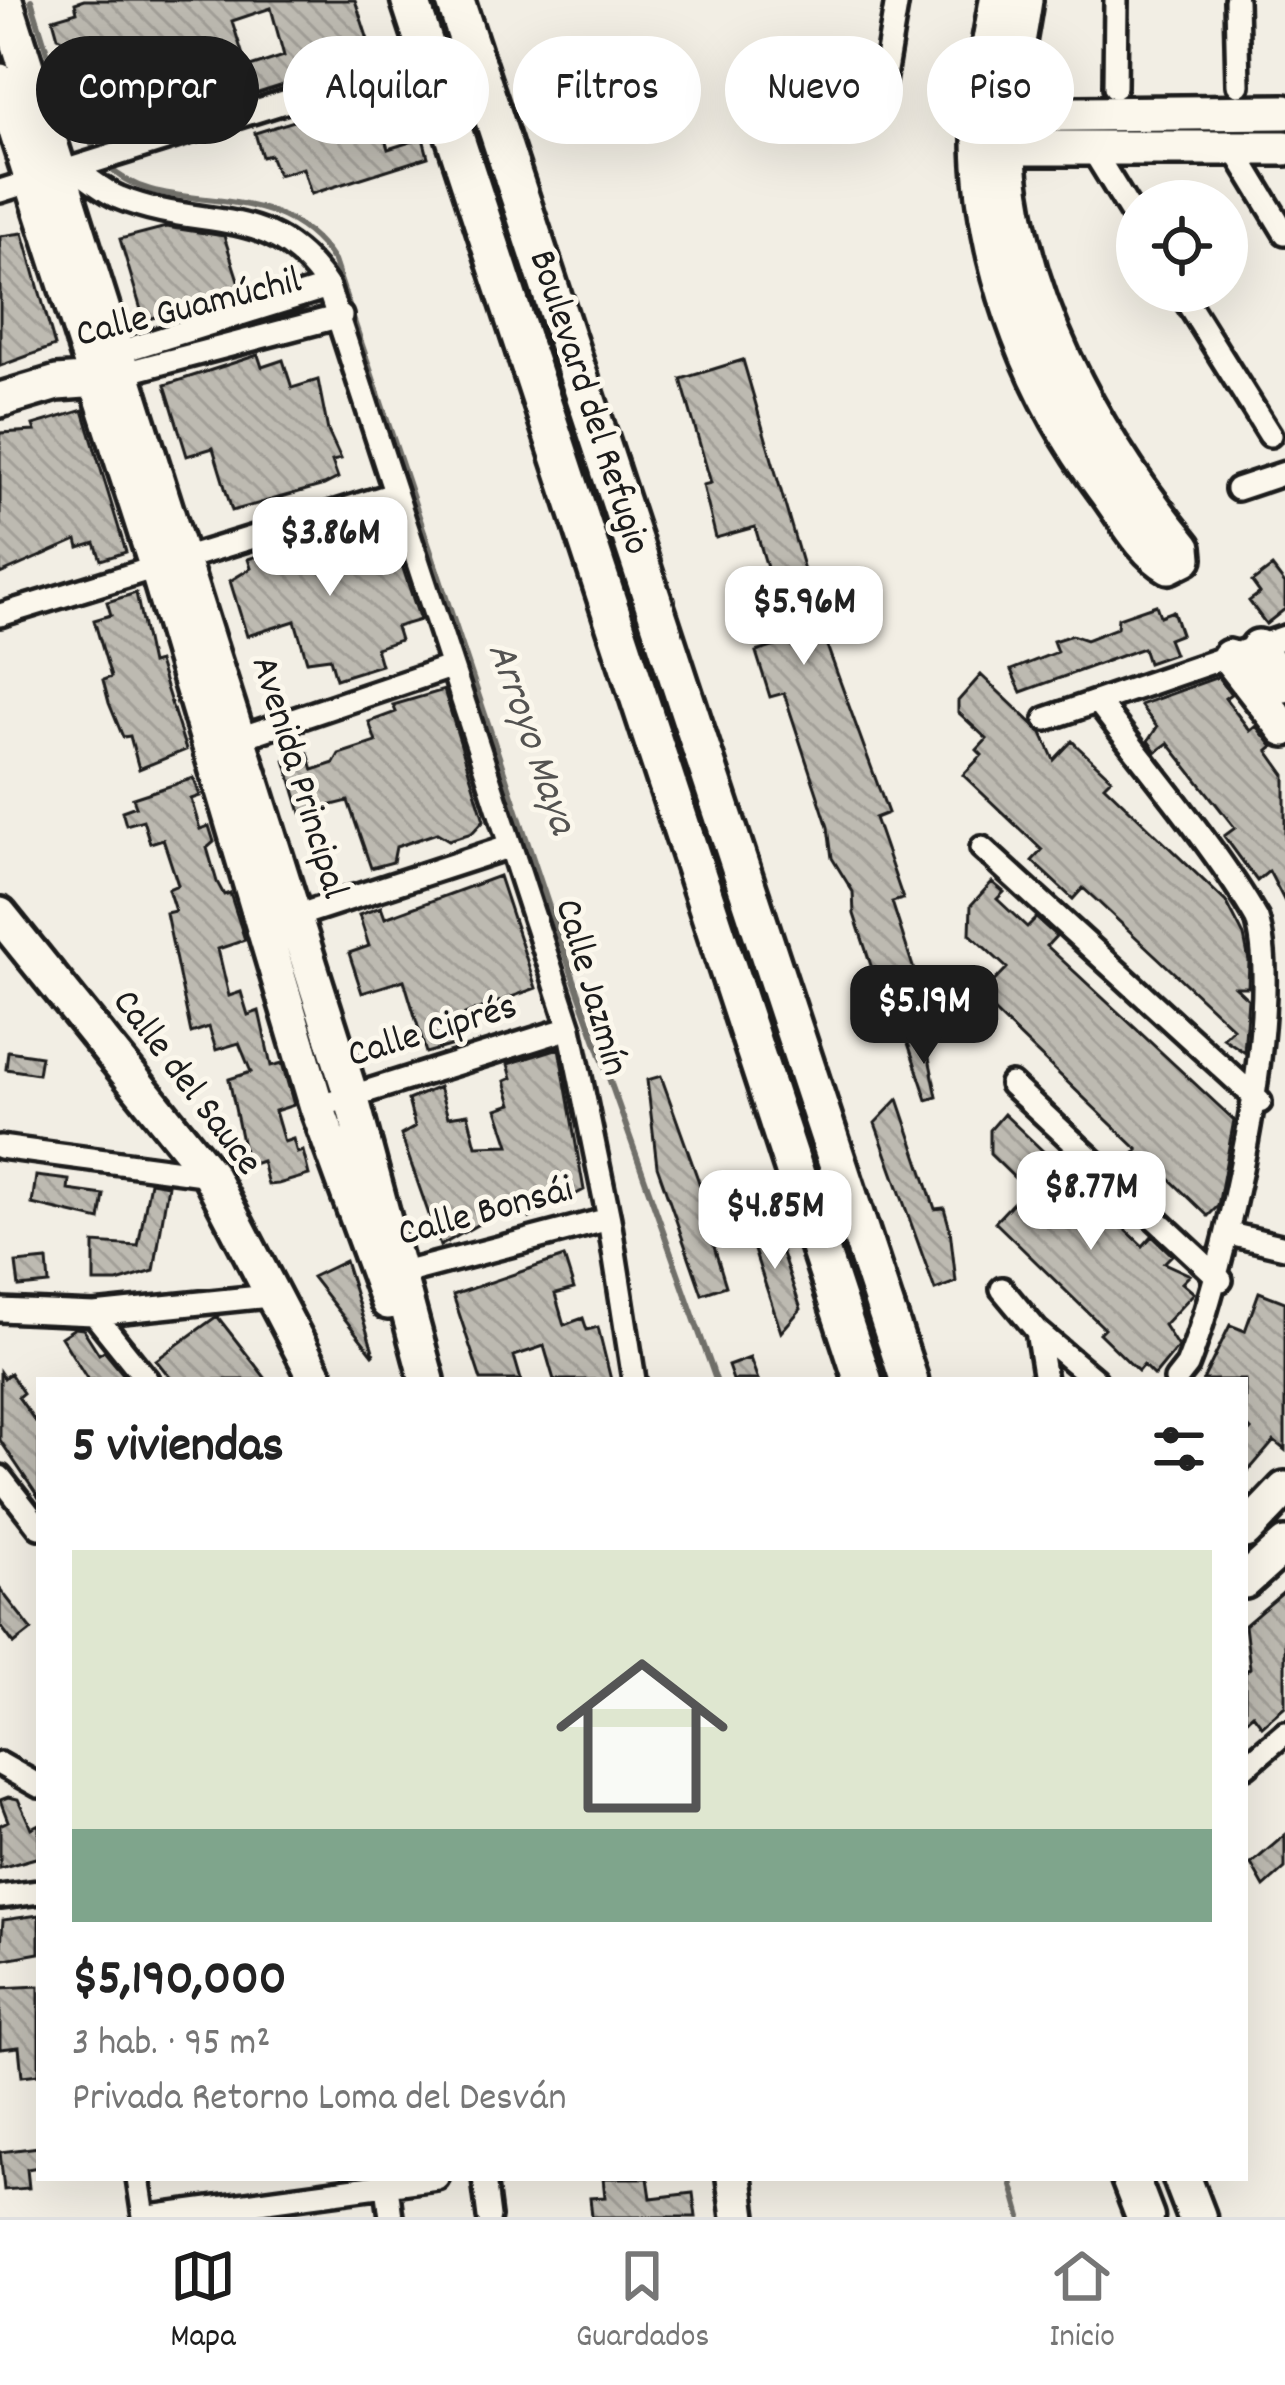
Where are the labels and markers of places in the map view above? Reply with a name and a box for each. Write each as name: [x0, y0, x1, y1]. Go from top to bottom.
pin: $3.86M: [232, 497, 428, 599]
pin: $5.96M: [706, 566, 902, 668]
pin: $5.19M: [826, 965, 1022, 1067]
pin: $8.77M: [993, 1151, 1189, 1253]
pin: $4.85M: [677, 1170, 873, 1272]

